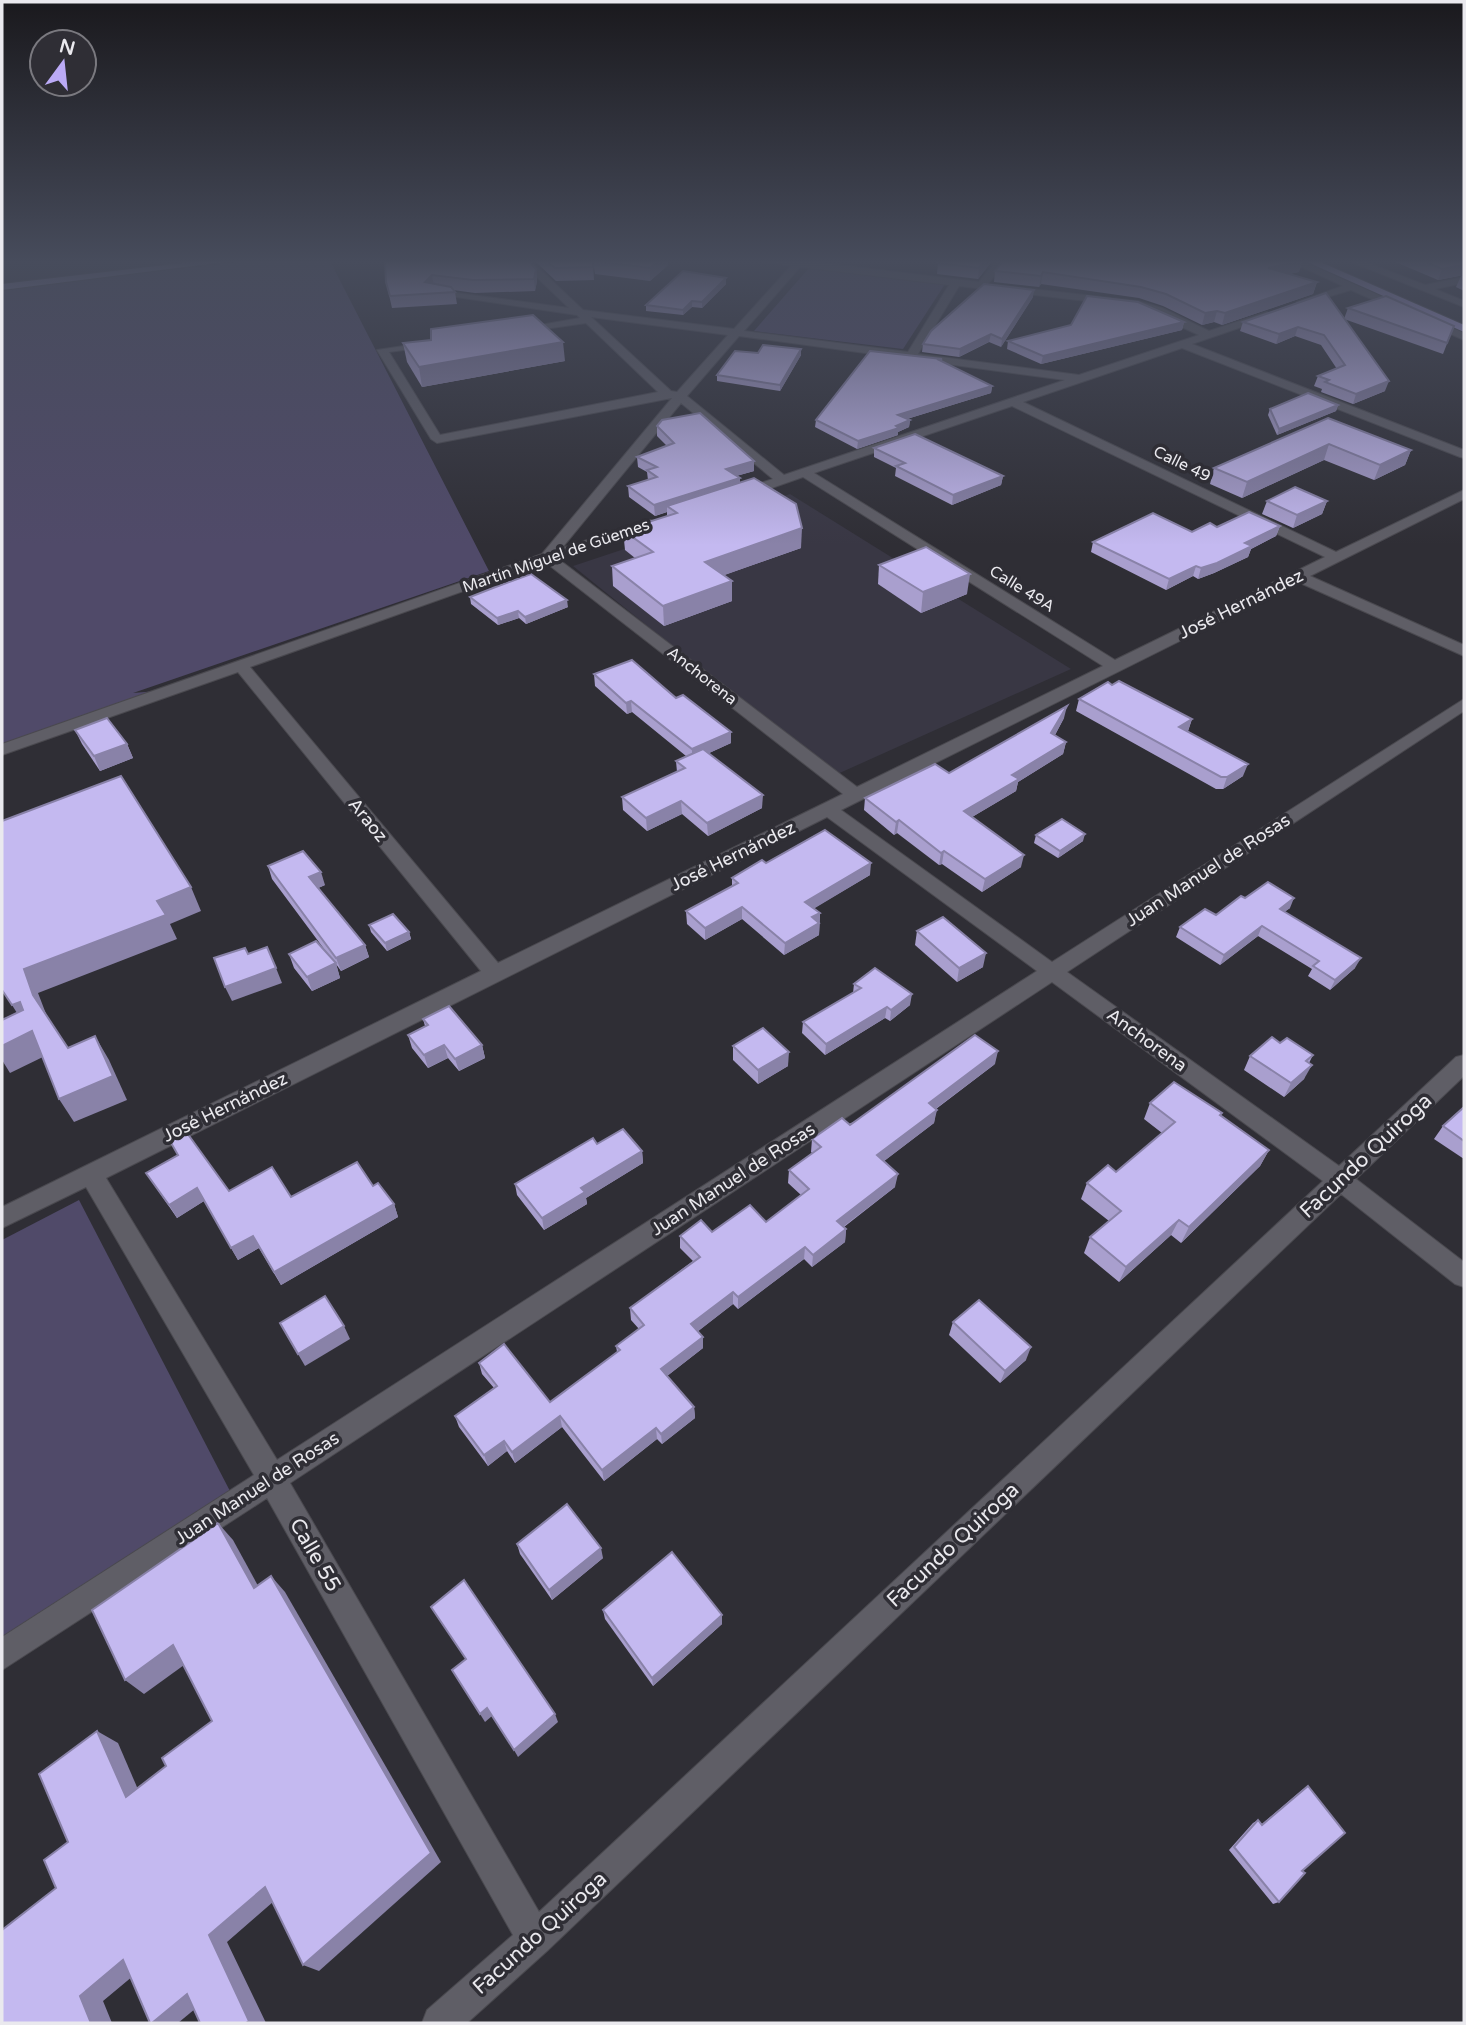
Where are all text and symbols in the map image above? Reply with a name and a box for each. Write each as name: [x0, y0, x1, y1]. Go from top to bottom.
north arrow: [28, 28, 98, 98]
text: N: [57, 35, 77, 60]
street label: Calle 49: [1150, 442, 1214, 486]
street label: Martín Miguel de Güemes: [460, 515, 652, 597]
street label: Calle 49A: [986, 561, 1058, 617]
street label: José Hernández: [1175, 564, 1307, 644]
street label: Anchorena: [663, 642, 741, 710]
street label: Araoz: [344, 794, 392, 846]
street label: Juan Manuel de Rosas: [1122, 809, 1294, 931]
street label: José Hernández: [667, 816, 799, 896]
street label: Anchorena: [1103, 1004, 1191, 1076]
street label: José Hernández: [159, 1067, 291, 1147]
street label: Facundo Quiroga: [1295, 1088, 1437, 1224]
street label: Juan Manuel de Rosas: [647, 1118, 819, 1240]
street label: Juan Manuel de Rosas: [171, 1427, 343, 1549]
street label: Facundo Quiroga: [882, 1477, 1024, 1613]
street label: Calle 55: [284, 1514, 346, 1596]
street label: Facundo Quiroga: [468, 1866, 612, 2000]

